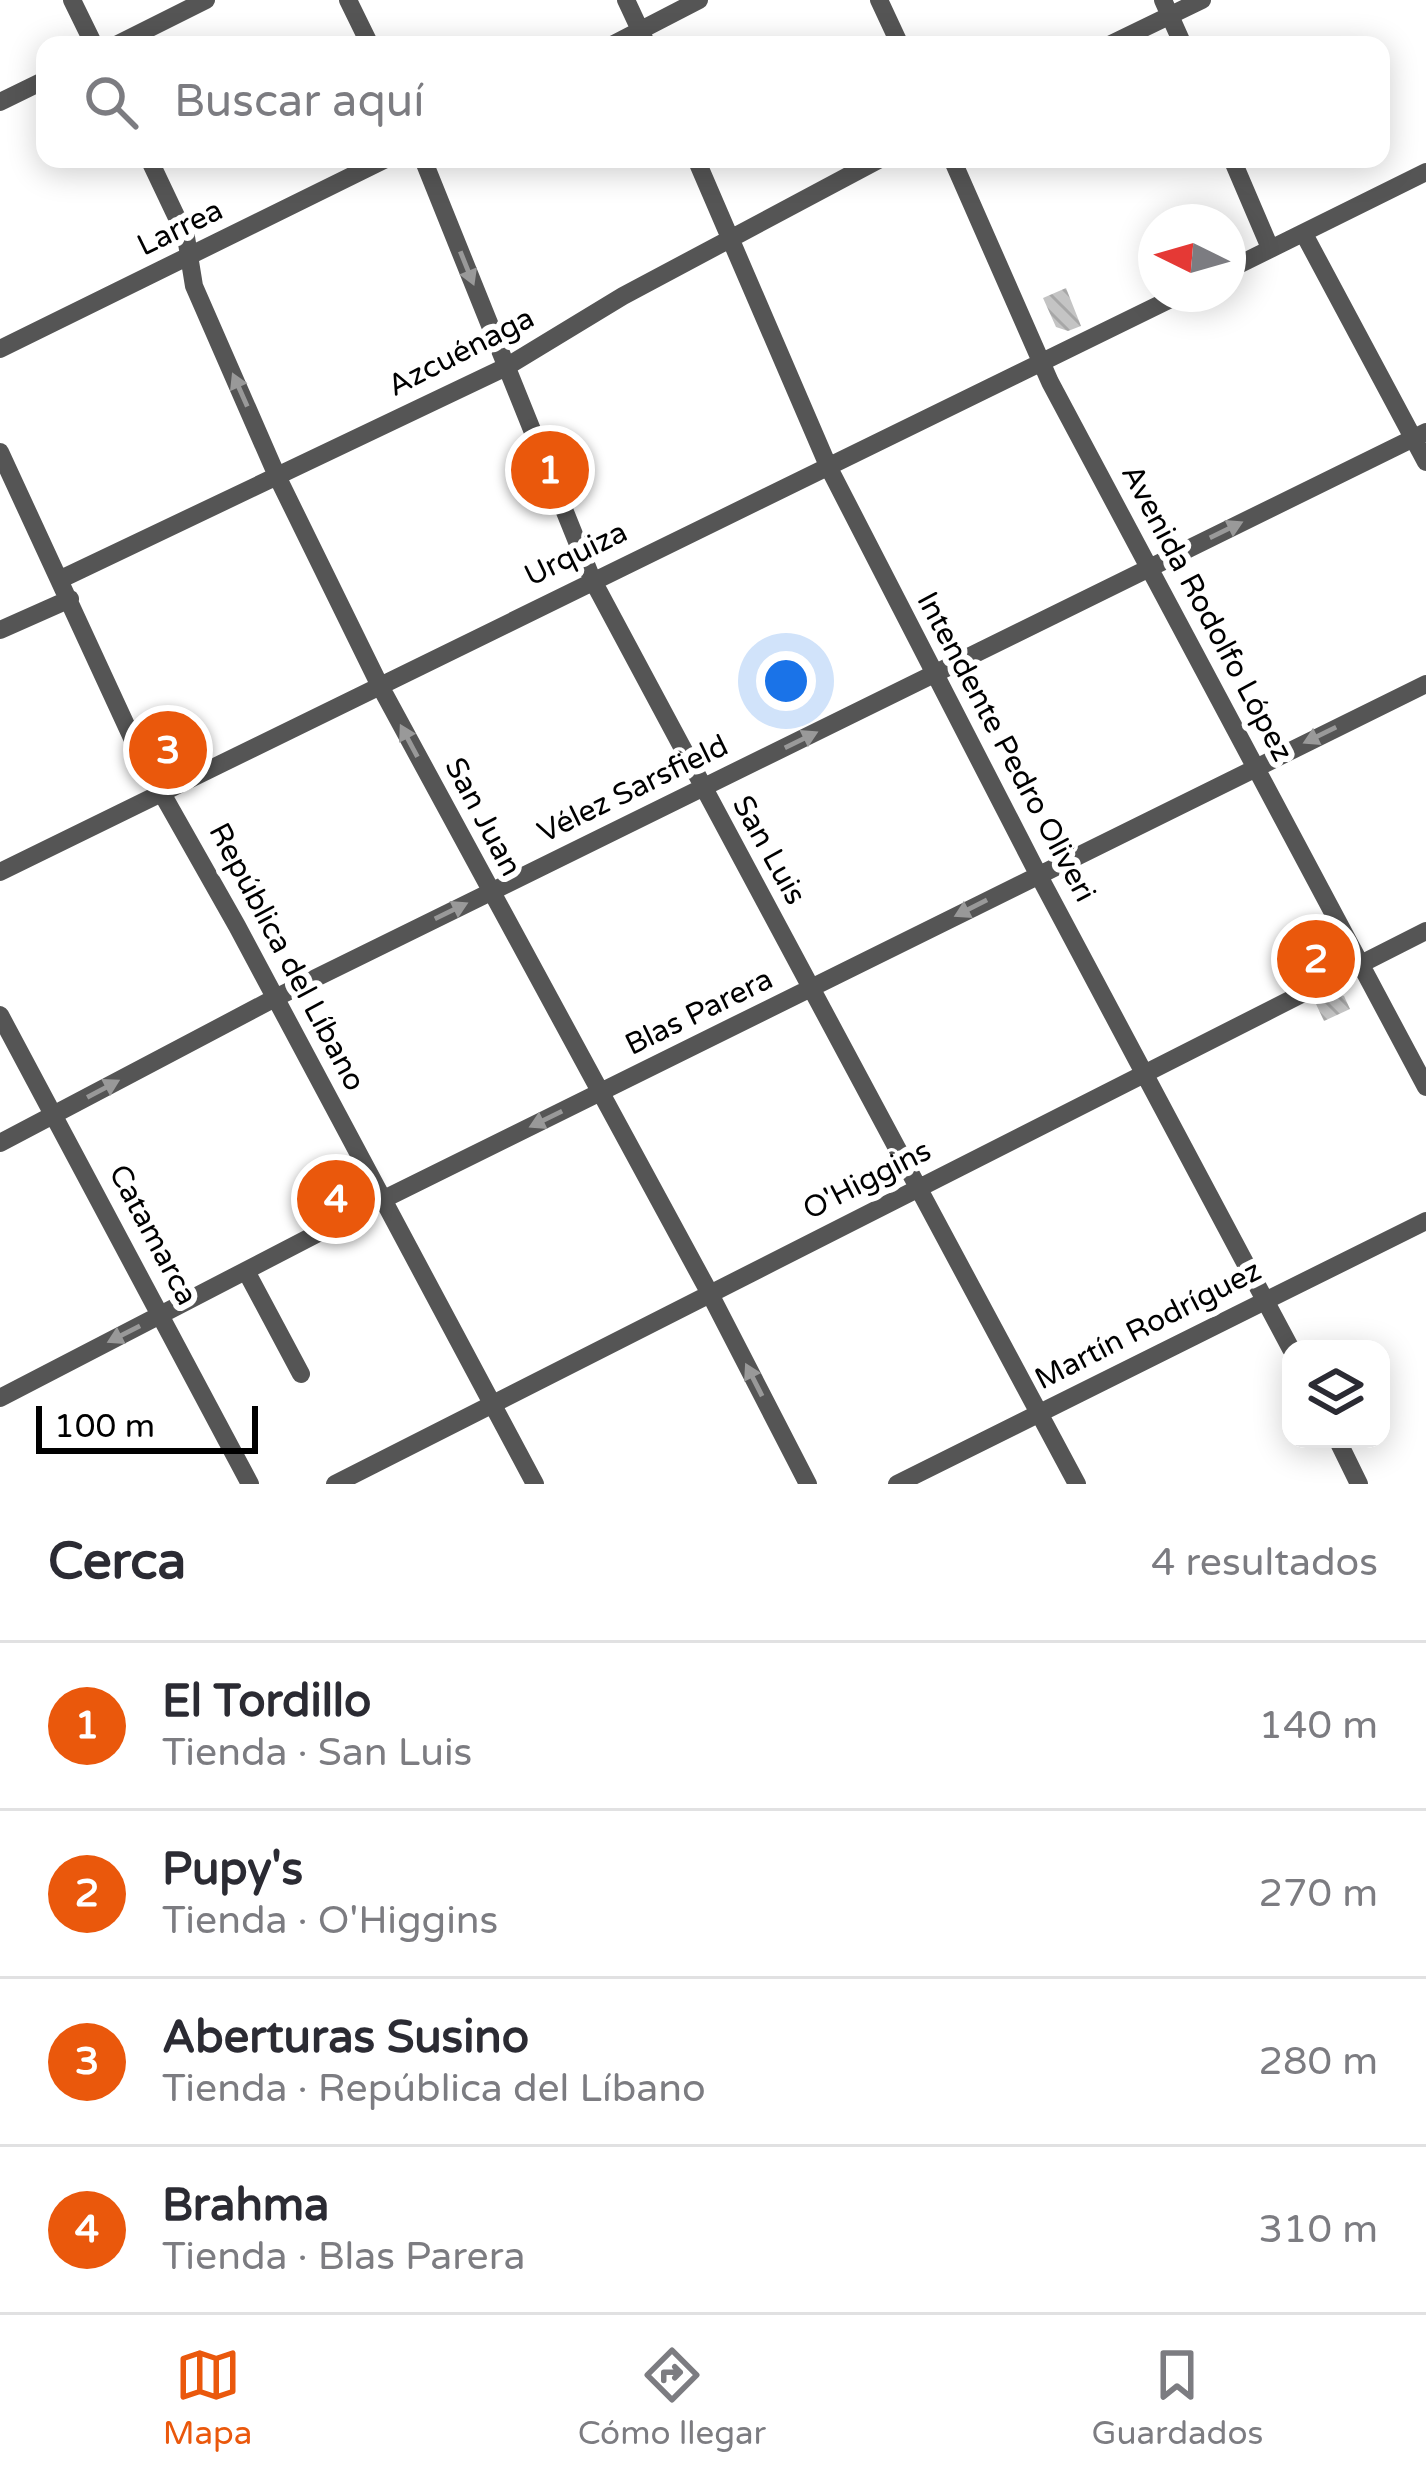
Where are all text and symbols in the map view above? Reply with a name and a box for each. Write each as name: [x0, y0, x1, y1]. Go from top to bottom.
search box: [36, 36, 1390, 168]
icon: search: [78, 69, 144, 135]
text: Buscar aquí: [174, 75, 424, 129]
street label: Larrea: [131, 192, 229, 264]
north arrow: [1138, 204, 1246, 312]
one-way arrow: [458, 250, 477, 286]
street label: Azcuénaga: [382, 299, 540, 405]
one-way arrow: [229, 372, 249, 407]
pin: 1: [511, 425, 589, 515]
street label: Avenida Rodolfo López: [1113, 458, 1301, 768]
street label: Urquiza: [519, 513, 633, 595]
one-way arrow: [1209, 520, 1244, 540]
street label: Intendente Pedro Oliveri: [908, 586, 1104, 908]
your location: [756, 651, 816, 711]
pin: 3: [129, 705, 207, 795]
one-way arrow: [399, 724, 420, 759]
one-way arrow: [1303, 725, 1338, 745]
street label: Vélez Sarsfield: [532, 727, 734, 851]
one-way arrow: [784, 730, 819, 750]
street label: San Juan: [436, 751, 530, 883]
street label: San Luis: [724, 789, 814, 911]
street label: República del Líbano: [201, 817, 373, 1097]
one-way arrow: [954, 898, 989, 918]
one-way arrow: [434, 902, 468, 922]
pin: 2: [1277, 914, 1355, 1004]
street label: Blas Parera: [619, 960, 779, 1064]
one-way arrow: [86, 1079, 121, 1099]
one-way arrow: [529, 1108, 564, 1128]
street label: O'Higgins: [797, 1132, 937, 1228]
pin: 4: [297, 1154, 375, 1244]
street label: Catamarca: [101, 1158, 205, 1312]
street label: Martín Rodríguez: [1029, 1252, 1267, 1398]
one-way arrow: [107, 1323, 141, 1343]
map controls: [1282, 1340, 1390, 1448]
button: layers: [1282, 1340, 1390, 1448]
one-way arrow: [744, 1363, 765, 1397]
scale bar: [36, 1400, 258, 1453]
text: 100 m: [54, 1407, 155, 1446]
text: Cerca: [48, 1531, 186, 1593]
text: 4 resultados: [1151, 1539, 1378, 1586]
text: El Tordillo: [162, 1675, 371, 1729]
text: 1: [75, 1702, 99, 1749]
text: 140 m: [1259, 1702, 1378, 1749]
text: Tienda · San Luis: [162, 1729, 472, 1776]
text: Pupy's: [162, 1843, 303, 1897]
text: 2: [75, 1870, 99, 1917]
text: 270 m: [1259, 1870, 1378, 1917]
text: Tienda · O'Higgins: [162, 1897, 498, 1944]
text: Aberturas Susino: [162, 2011, 529, 2065]
text: 3: [75, 2038, 99, 2085]
text: 280 m: [1259, 2038, 1378, 2085]
text: Tienda · República del Líbano: [162, 2065, 706, 2112]
text: Brahma: [162, 2179, 329, 2233]
text: 4: [75, 2206, 99, 2253]
text: 310 m: [1259, 2206, 1378, 2253]
text: Tienda · Blas Parera: [162, 2233, 525, 2280]
tab: Mapa: [163, 2342, 252, 2453]
tab: Cómo llegar: [578, 2342, 766, 2453]
tab: Guardados: [1091, 2342, 1263, 2453]

